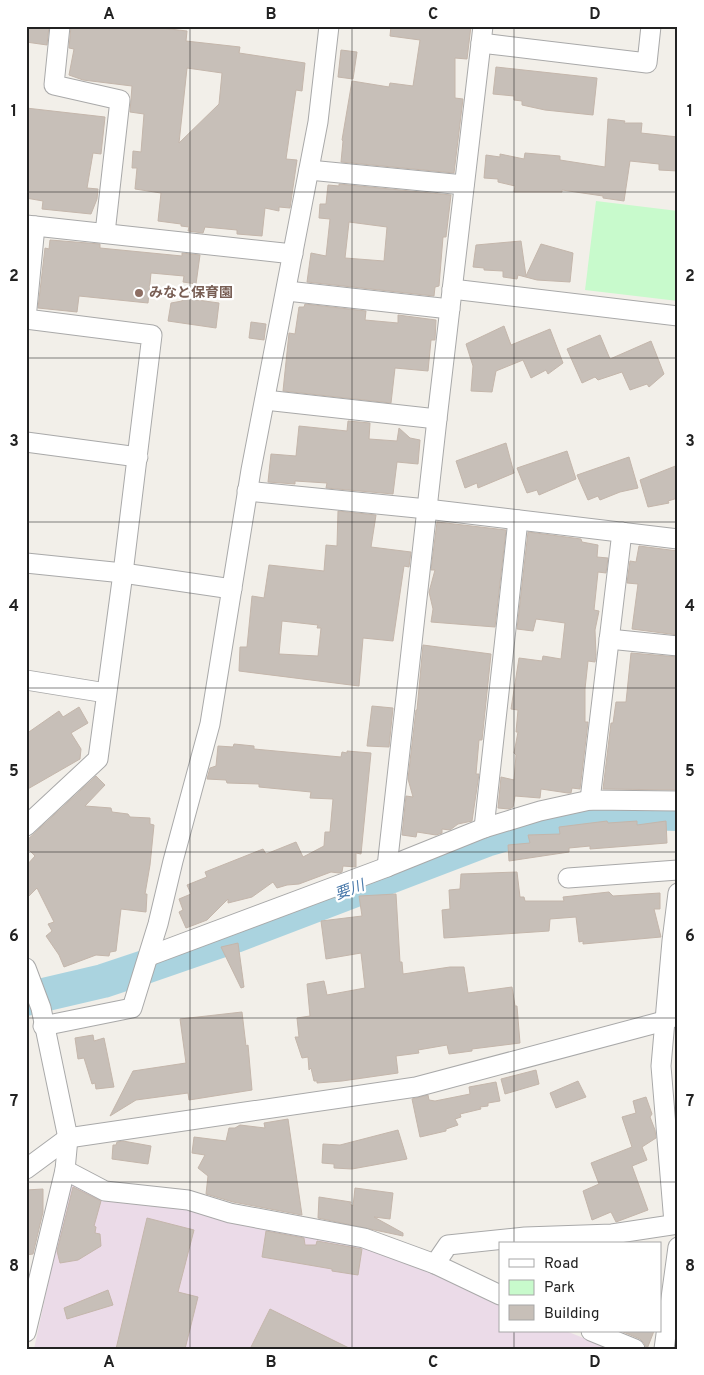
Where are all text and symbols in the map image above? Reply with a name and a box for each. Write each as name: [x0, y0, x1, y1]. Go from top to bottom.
text: A: [103, 5, 115, 25]
text: B: [265, 5, 277, 25]
text: C: [428, 5, 438, 25]
text: D: [589, 5, 601, 25]
text: 1: [11, 102, 17, 122]
text: 1: [687, 102, 693, 122]
text: 2: [9, 267, 19, 287]
text: 2: [685, 267, 695, 287]
place label: みなと保育園: [149, 285, 233, 302]
marker: みなと保育園: [133, 287, 145, 299]
text: 3: [9, 432, 19, 452]
text: 3: [685, 432, 695, 452]
text: 4: [9, 597, 19, 617]
text: 4: [685, 597, 695, 617]
text: 5: [9, 762, 19, 782]
text: 5: [685, 762, 695, 782]
water label: 要川: [333, 876, 369, 905]
text: 6: [9, 927, 19, 947]
text: 6: [685, 927, 695, 947]
text: 7: [10, 1092, 18, 1112]
text: 7: [686, 1092, 694, 1112]
legend: [499, 1242, 662, 1332]
text: Road: [544, 1255, 579, 1274]
text: 8: [9, 1257, 19, 1277]
text: 8: [685, 1257, 695, 1277]
text: Park: [544, 1279, 575, 1298]
text: Building: [544, 1305, 599, 1324]
text: A: [103, 1353, 115, 1373]
text: B: [265, 1353, 277, 1373]
text: C: [428, 1353, 438, 1373]
text: D: [589, 1353, 601, 1373]

